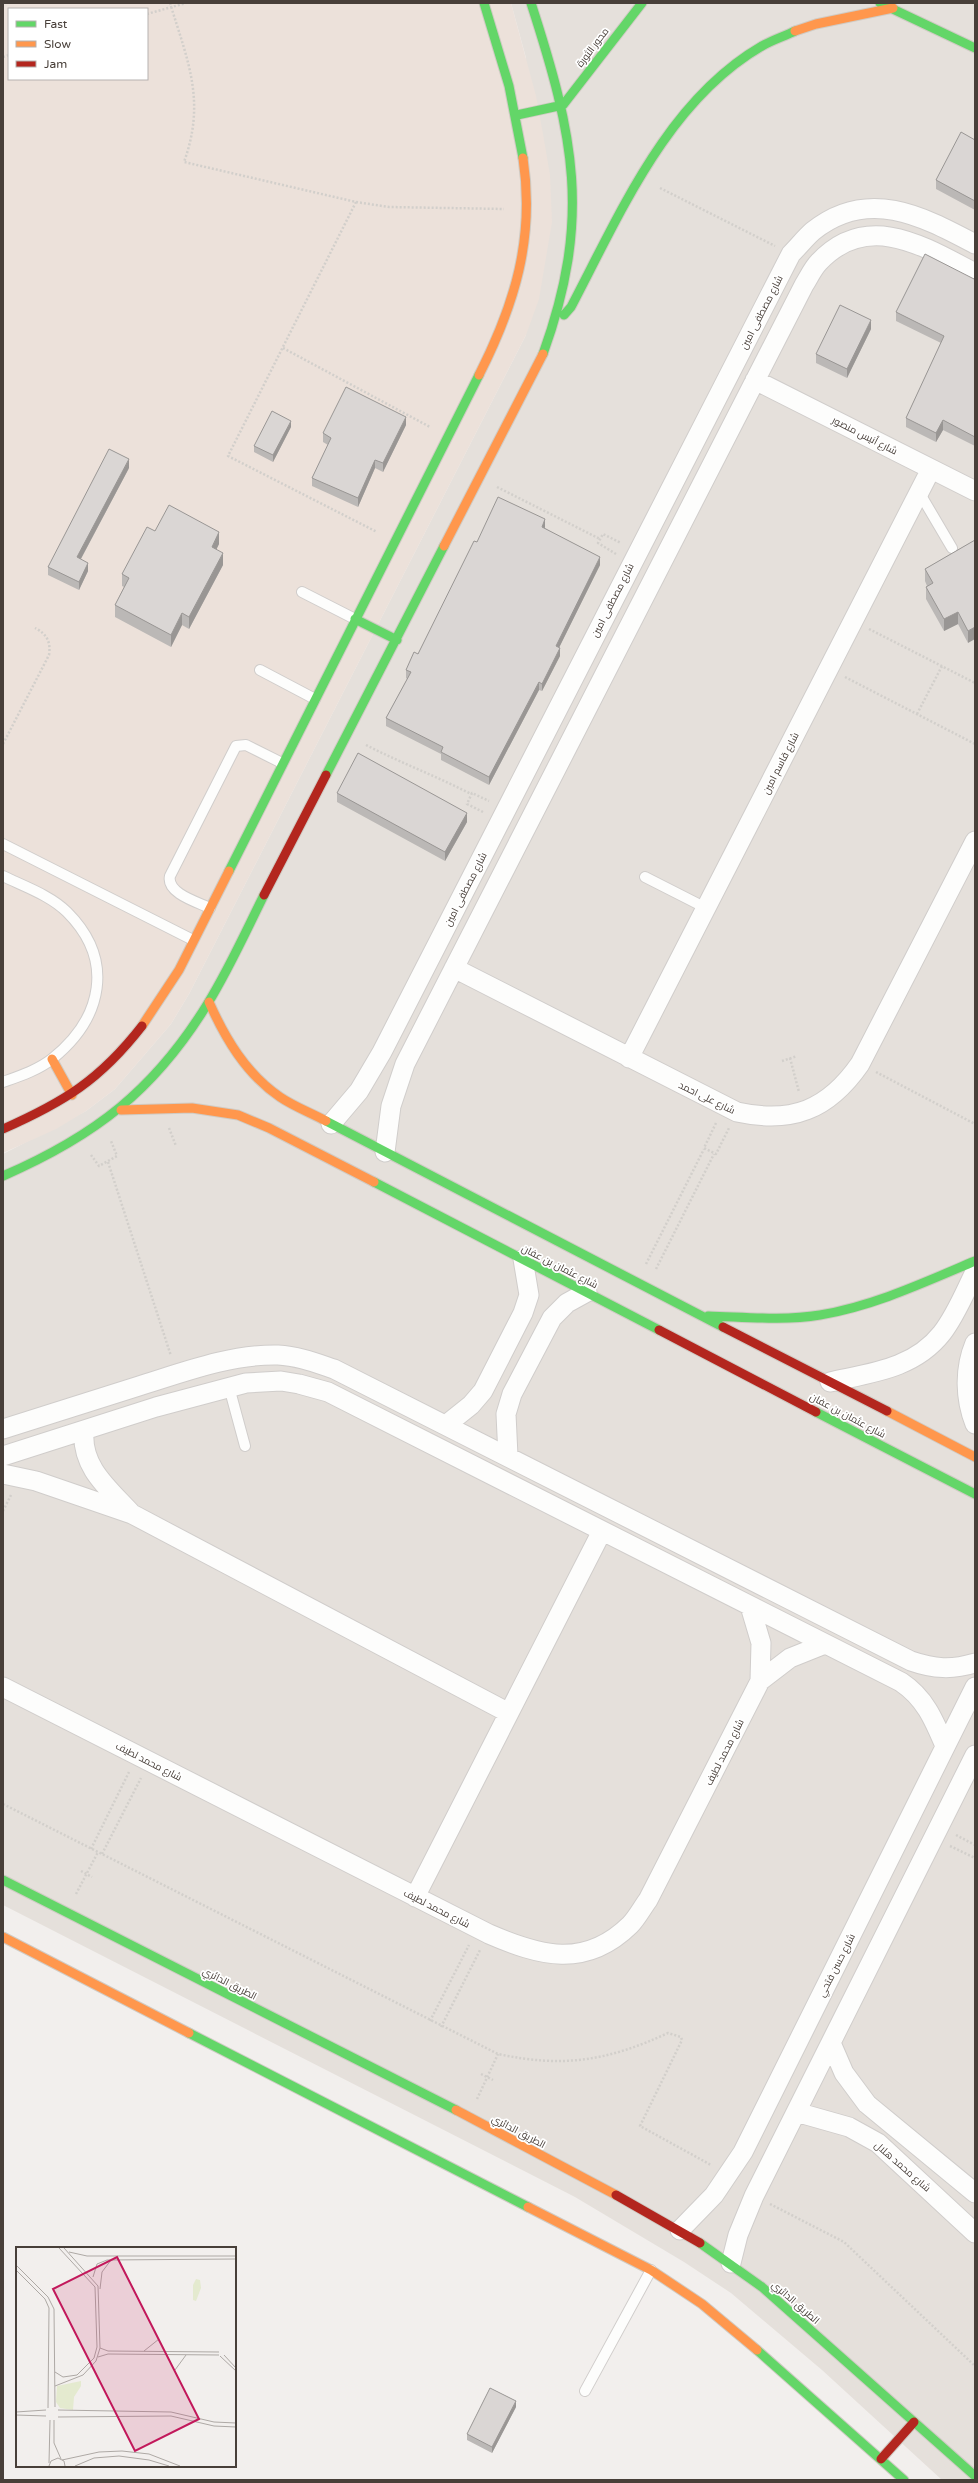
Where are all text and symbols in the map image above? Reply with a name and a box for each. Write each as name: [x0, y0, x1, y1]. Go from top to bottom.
legend: [8, 8, 148, 80]
text: Fast: [44, 17, 68, 31]
street label: محور الثورة: [574, 26, 611, 70]
text: Slow: [44, 37, 71, 51]
text: Jam: [44, 57, 67, 71]
street label: شارع مصطفى امين: [738, 274, 786, 351]
street label: شارع أنيس منصور: [829, 413, 900, 457]
street label: شارع مصطفى امين: [589, 562, 637, 639]
street label: شارع قاسم امين: [760, 731, 802, 797]
street label: شارع مصطفى امين: [442, 851, 490, 928]
street label: شارع على احمد: [676, 1079, 737, 1117]
street label: شارع عثمان بن عفان: [519, 1242, 600, 1291]
street label: شارع عثمان بن عفان: [808, 1391, 887, 1441]
street label: شارع محمد لطيف: [703, 1717, 747, 1788]
street label: شارع محمد لطيف: [113, 1740, 184, 1784]
street label: شارع محمد لطيف: [401, 1887, 472, 1931]
street label: شارع حسن فتحي: [816, 1932, 859, 2000]
street label: الطريق الدائري: [200, 1965, 259, 2004]
street label: الطريق الدائري: [489, 2113, 547, 2152]
street label: شارع محمد هلال: [872, 2139, 933, 2194]
inset map: [16, 2247, 236, 2467]
street label: الطريق الدائري: [768, 2279, 822, 2327]

